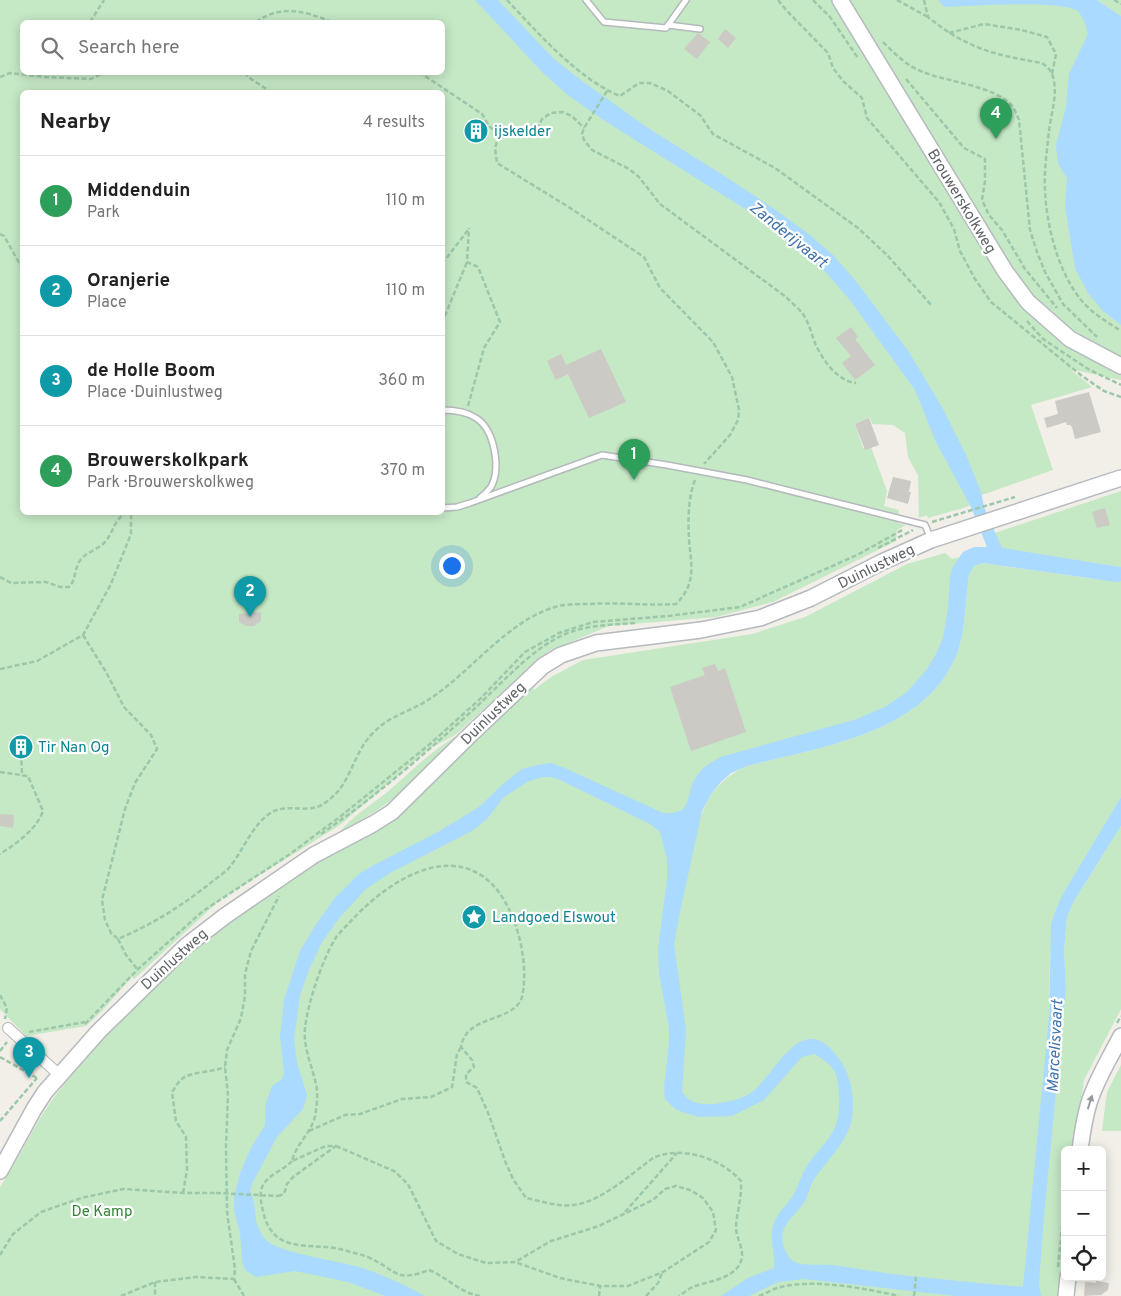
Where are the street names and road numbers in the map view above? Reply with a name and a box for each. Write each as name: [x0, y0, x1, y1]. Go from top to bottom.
street label: Brouwerskolkweg: [922, 146, 999, 257]
street label: Duinlustweg: [835, 541, 918, 594]
street label: Duinlustweg: [458, 678, 530, 750]
street label: Duinlustweg: [138, 925, 212, 995]

